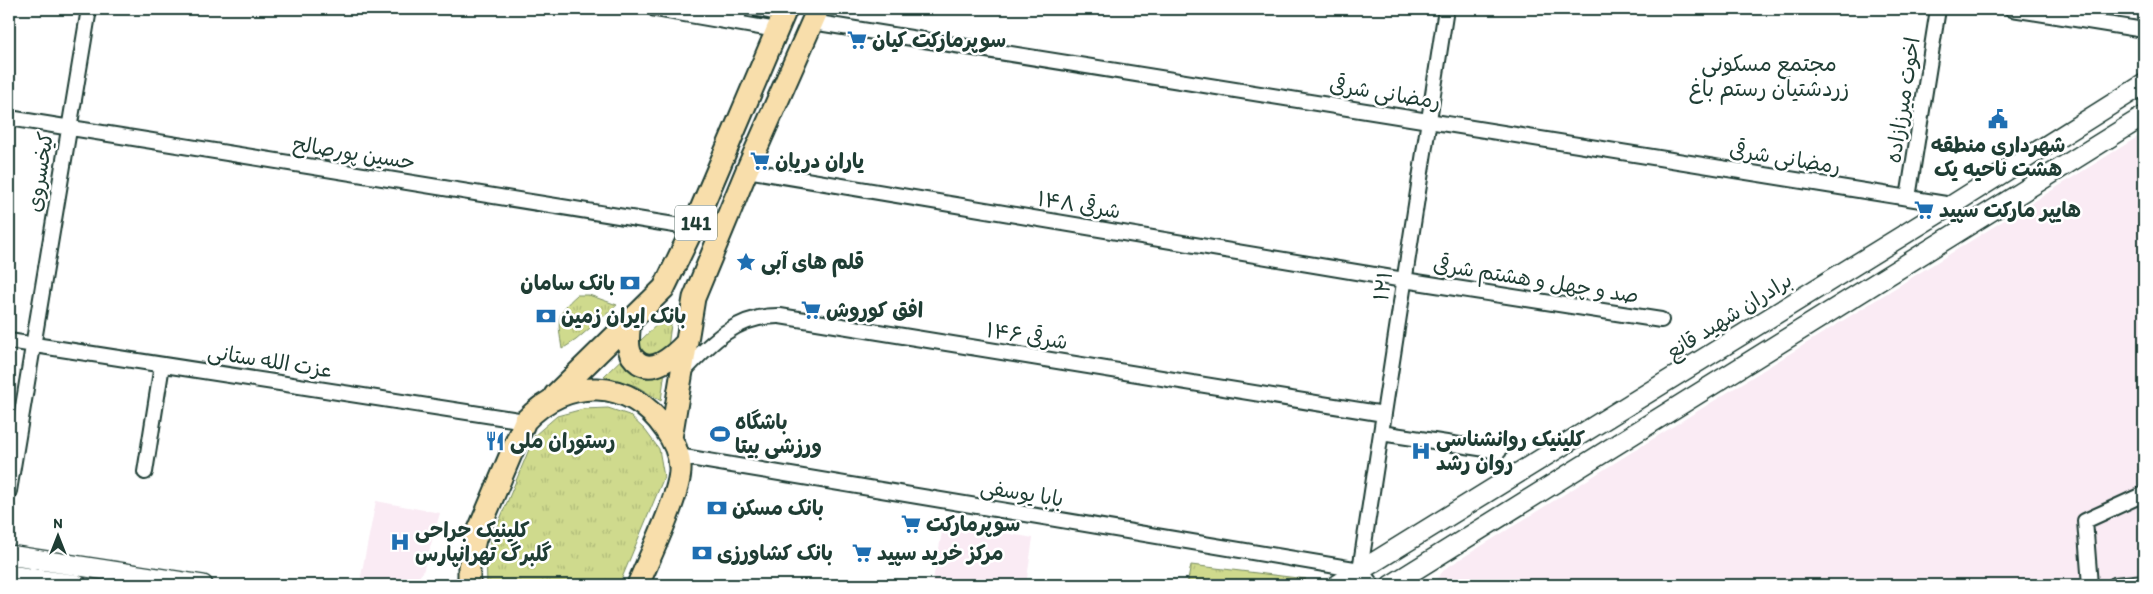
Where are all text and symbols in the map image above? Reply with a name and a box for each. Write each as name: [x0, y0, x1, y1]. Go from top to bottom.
place label: سوپرمارکت کیان: [872, 27, 1006, 53]
supermarket icon: سوپرمارکت کیان: [846, 29, 868, 51]
street label: اخوت میرزازاده: [1880, 35, 1926, 165]
district label: مجتمع مسکونی زردشتیان رستم باغ: [1689, 50, 1849, 105]
street label: رمضانی شرقی: [1327, 71, 1443, 116]
public building icon: شهرداری منطقه هشت ناحیه یک: [1987, 108, 2009, 130]
street label: کیخسروی: [21, 130, 58, 214]
street label: حسین پورصالح: [291, 131, 417, 176]
place label: شهرداری منطقه هشت ناحیه یک: [1931, 132, 2065, 182]
street label: رمضانی شرقی: [1727, 136, 1843, 181]
place label: یاران دریان: [775, 148, 864, 174]
supermarket icon: یاران دریان: [749, 150, 771, 172]
street label: ۱۴۸ شرقی: [1036, 186, 1123, 223]
place label: هایپر مارکت سپید: [1939, 197, 2081, 223]
supermarket icon: هایپر مارکت سپید: [1913, 199, 1935, 221]
road number: 141: [675, 206, 717, 240]
place label: قلم های آبی: [761, 249, 864, 278]
place icon: قلم های آبی: [735, 251, 757, 273]
street label: صد و چهل و هشتم شرقی: [1431, 251, 1641, 312]
street label: برادران شهید قانع: [1661, 267, 1798, 367]
street label: ۱۲۱: [1368, 269, 1397, 302]
place label: بانک سامان: [520, 270, 615, 296]
bank icon: بانک سامان: [619, 272, 641, 294]
place label: افق کوروش: [826, 297, 923, 323]
supermarket icon: افق کوروش: [800, 299, 822, 321]
place label: بانک ایران زمین: [561, 303, 686, 329]
bank icon: بانک ایران زمین: [535, 305, 557, 327]
street label: ۱۴۶ شرقی: [985, 317, 1070, 354]
street label: عزت الله ستانی: [206, 338, 334, 385]
place label: باشگاه ورزشی بیتا: [735, 409, 822, 459]
sports icon: باشگاه ورزشی بیتا: [709, 423, 731, 445]
place label: کلینیک روانشناسی روان رشد: [1436, 426, 1586, 475]
place label: رستوران ملی: [510, 428, 615, 455]
restaurant icon: رستوران ملی: [484, 430, 506, 452]
hospital icon: کلینیک روانشناسی روان رشد: [1410, 440, 1432, 462]
street label: بابا یوسفی: [978, 474, 1066, 513]
place label: بانک مسکن: [732, 495, 824, 521]
bank icon: بانک مسکن: [706, 497, 728, 519]
place label: سوپرمارکت: [926, 511, 1020, 537]
north arrow: [32, 512, 82, 562]
supermarket icon: سوپرمارکت: [900, 513, 922, 535]
text: N: [53, 515, 63, 532]
place label: کلینیک جراحی گلبرگ تهرانپارس: [415, 517, 552, 567]
hospital icon: کلینیک جراحی گلبرگ تهرانپارس: [389, 531, 411, 553]
place label: بانک کشاورزی: [717, 540, 833, 566]
place label: مرکز خرید سپید: [877, 540, 1004, 566]
bank icon: بانک کشاورزی: [691, 542, 713, 564]
supermarket icon: مرکز خرید سپید: [851, 542, 873, 564]

